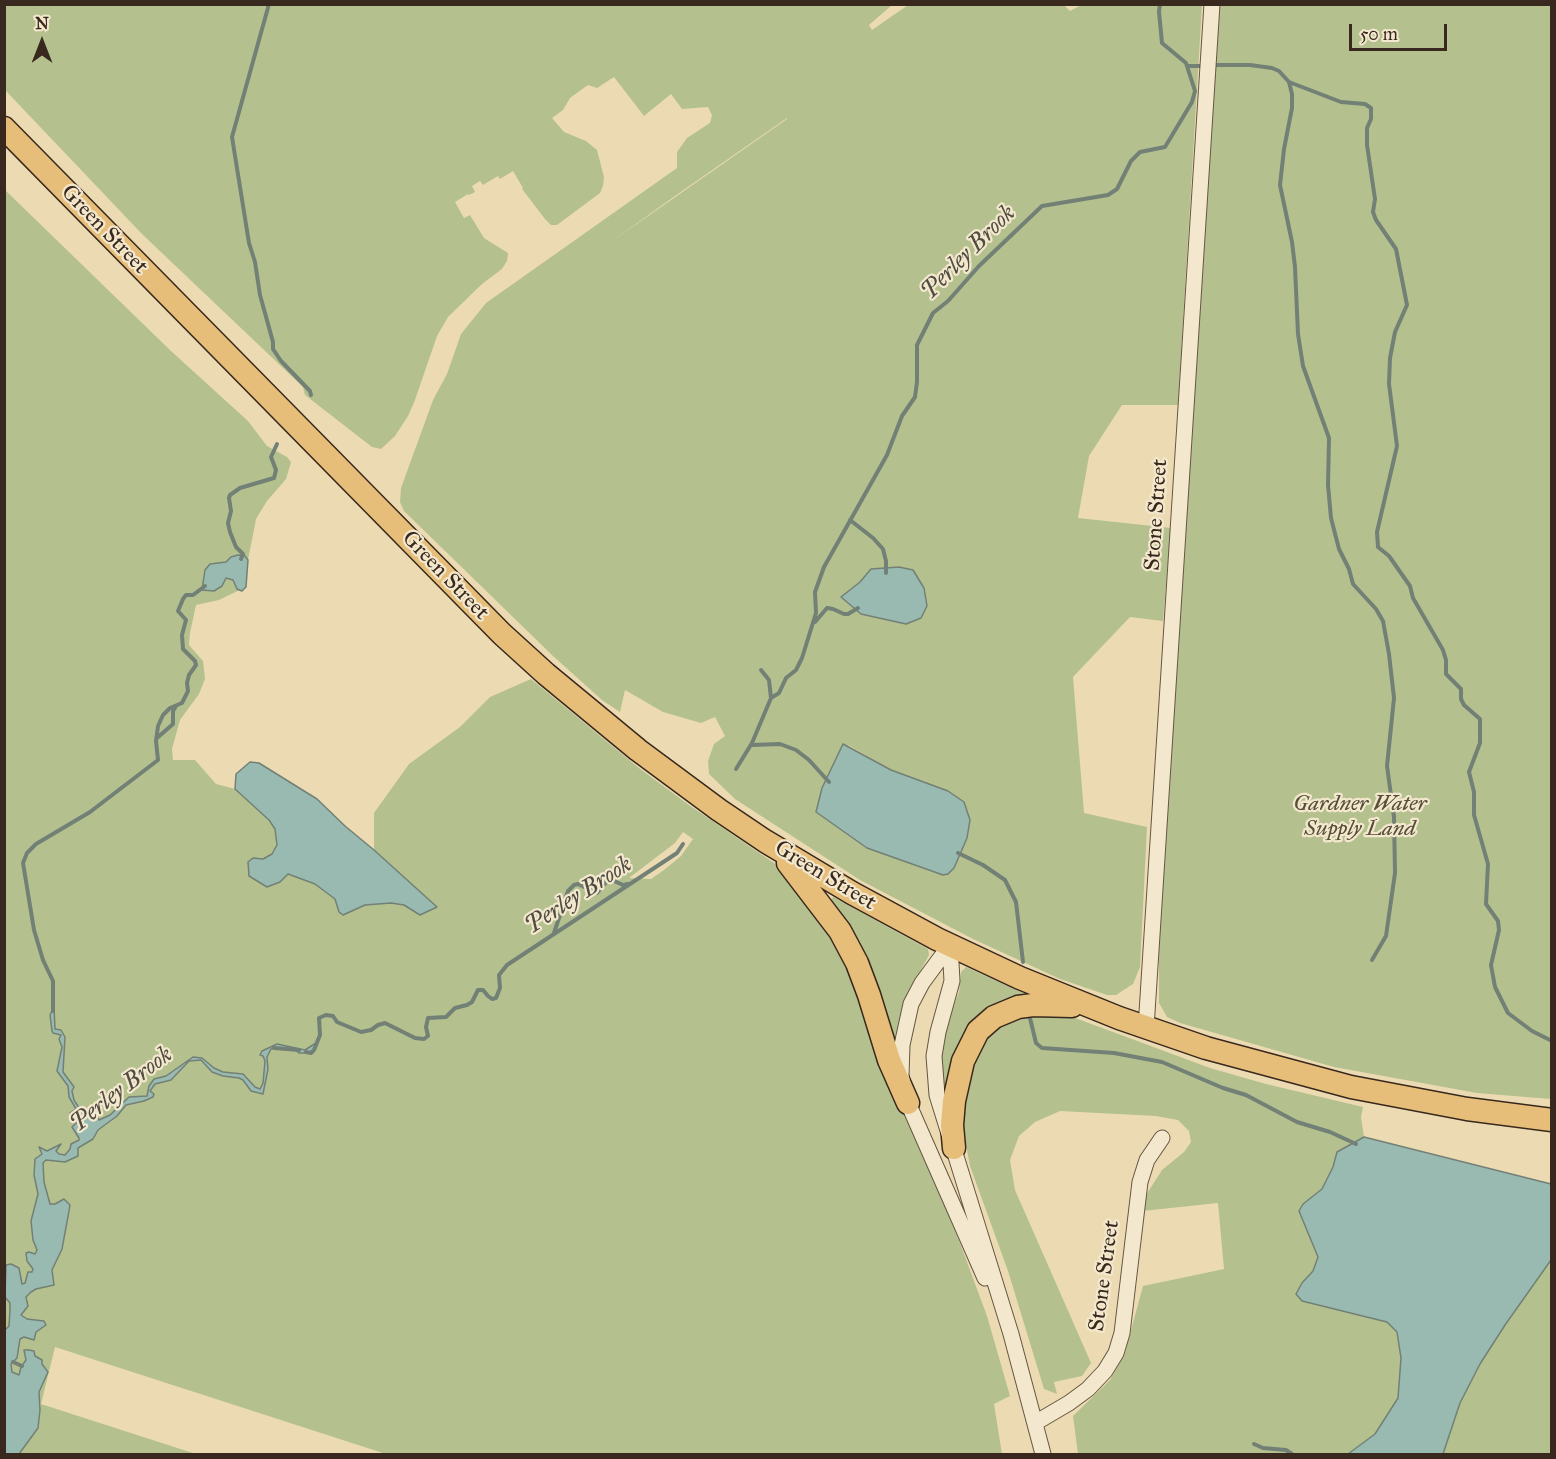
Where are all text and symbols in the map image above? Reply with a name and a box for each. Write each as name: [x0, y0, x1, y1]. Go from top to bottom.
north arrow: [12, 12, 72, 72]
scale bar: [1352, 12, 1450, 50]
text: N: [35, 14, 49, 33]
text: 50 m: [1360, 23, 1398, 45]
street label: Green Street: [55, 180, 153, 280]
water label: Perley Brook: [916, 200, 1022, 306]
street label: Stone Street: [1140, 458, 1174, 572]
street label: Green Street: [396, 526, 494, 626]
park label: Gardner Water Supply Land: [1293, 792, 1427, 843]
street label: Green Street: [769, 835, 881, 917]
water label: Perley Brook: [520, 851, 638, 941]
water label: Perley Brook: [65, 1041, 179, 1139]
street label: Stone Street: [1084, 1219, 1126, 1333]

